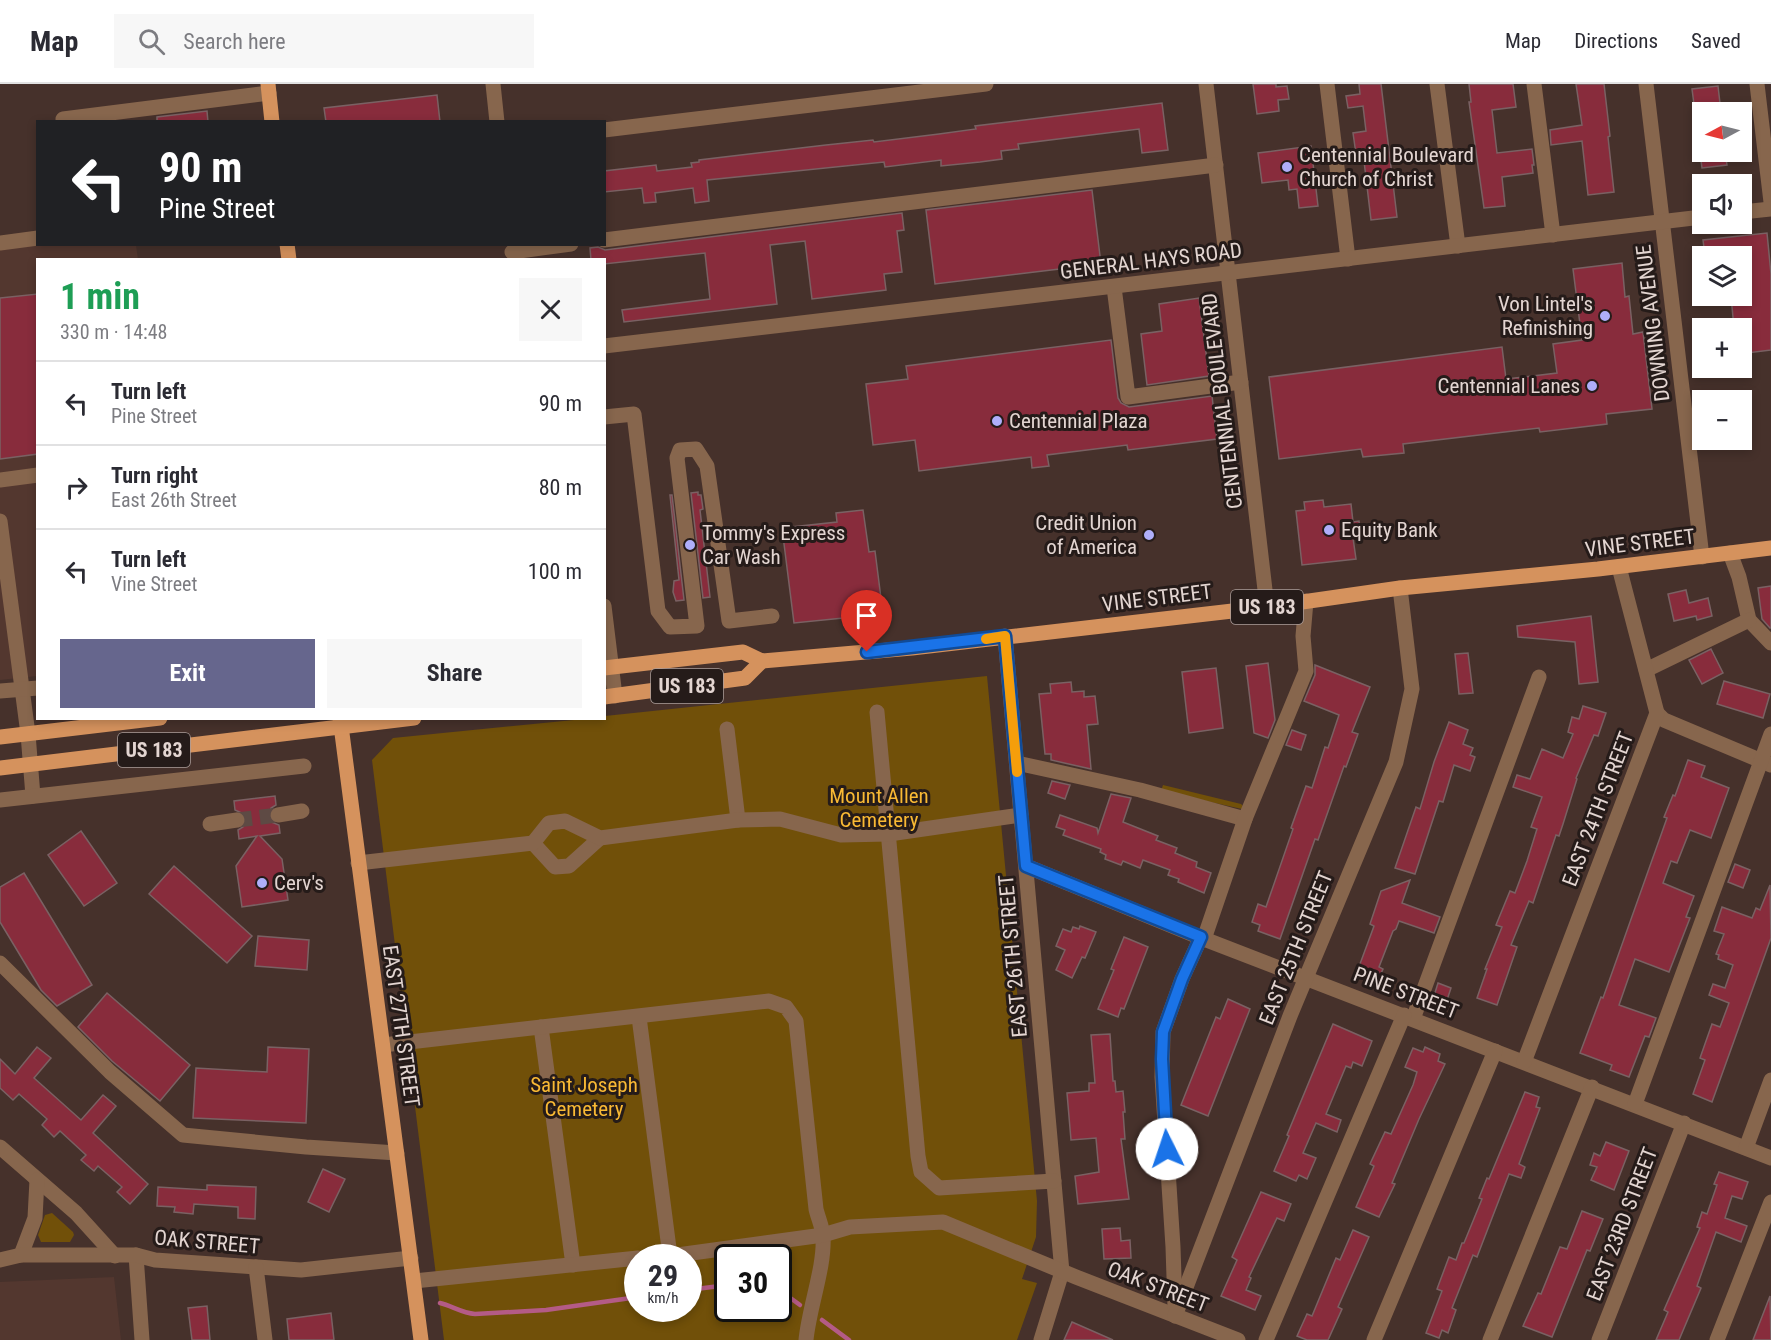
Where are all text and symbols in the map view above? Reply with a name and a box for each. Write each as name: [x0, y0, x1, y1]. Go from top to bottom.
search box: [114, 14, 534, 68]
text: Map: [30, 25, 78, 58]
icon: search: [135, 25, 168, 58]
text: Search here: [183, 29, 286, 54]
text: Map: [1505, 29, 1541, 53]
text: Directions: [1574, 29, 1658, 53]
text: Saved: [1691, 29, 1741, 53]
north arrow: [1692, 102, 1752, 162]
map controls: [1692, 102, 1752, 450]
text: 90 m: [159, 143, 242, 192]
place label: Centennial Boulevard Church of Christ: [1299, 143, 1474, 191]
icon: left: [60, 144, 138, 222]
marker: Centennial Boulevard Church of Christ: [1280, 160, 1294, 174]
button: sound: [1692, 174, 1752, 234]
text: Pine Street: [159, 193, 275, 225]
street label: GENERAL HAYS ROAD: [1059, 238, 1243, 284]
street label: DOWNING AVENUE: [1631, 243, 1675, 403]
button: layers: [1692, 246, 1752, 306]
text: 1 min: [60, 276, 140, 318]
button: close: [519, 278, 582, 341]
street label: CENTENNIAL BOULEVARD: [1197, 292, 1247, 510]
place label: Von Lintel's Refinishing: [1498, 292, 1593, 340]
marker: Von Lintel's Refinishing: [1598, 309, 1612, 323]
button: +: [1692, 318, 1752, 378]
text: 330 m · 14:48: [60, 320, 167, 344]
place label: Centennial Lanes: [1438, 374, 1580, 398]
text: Turn left: [111, 379, 186, 404]
marker: Centennial Lanes: [1585, 379, 1599, 393]
icon: left: [60, 387, 93, 420]
button: −: [1692, 390, 1752, 450]
text: 90 m: [539, 391, 582, 416]
text: Pine Street: [111, 404, 197, 428]
place label: Centennial Plaza: [1009, 409, 1148, 433]
marker: Centennial Plaza: [990, 414, 1004, 428]
text: Turn right: [111, 463, 198, 488]
icon: right: [60, 471, 93, 504]
text: 80 m: [539, 475, 582, 500]
text: East 26th Street: [111, 488, 237, 512]
place label: Credit Union of America: [1035, 511, 1137, 559]
place label: Equity Bank: [1341, 518, 1438, 542]
place label: Tommy's Express Car Wash: [702, 521, 845, 569]
marker: Equity Bank: [1322, 523, 1336, 537]
street label: VINE STREET: [1584, 524, 1696, 562]
marker: Credit Union of America: [1142, 528, 1156, 542]
marker: Tommy's Express Car Wash: [683, 538, 697, 552]
text: Turn left: [111, 547, 186, 572]
icon: left: [60, 555, 93, 588]
text: 100 m: [528, 559, 582, 584]
text: Vine Street: [111, 572, 197, 596]
street label: VINE STREET: [1101, 579, 1213, 617]
pin: [841, 590, 892, 652]
road number: US 183: [1231, 590, 1303, 624]
icon: arrive: [850, 599, 883, 632]
button: Exit: [60, 639, 315, 708]
button: Share: [327, 639, 582, 708]
road number: US 183: [651, 669, 723, 703]
street label: EAST 24TH STREET: [1558, 728, 1638, 890]
road number: US 183: [118, 733, 190, 767]
park label: Mount Allen Cemetery: [829, 784, 929, 832]
street label: EAST 25TH STREET: [1254, 868, 1338, 1028]
place label: Cerv's: [274, 871, 324, 895]
street label: EAST 26TH STREET: [994, 874, 1032, 1038]
marker: Cerv's: [255, 876, 269, 890]
street label: EAST 27TH STREET: [378, 943, 424, 1109]
street label: PINE STREET: [1350, 962, 1462, 1024]
park label: Saint Joseph Cemetery: [530, 1073, 638, 1121]
position arrow: [1135, 1117, 1199, 1181]
street label: EAST 23RD STREET: [1582, 1144, 1662, 1304]
street label: OAK STREET: [153, 1225, 261, 1259]
speed limit sign: 30: [714, 1244, 792, 1322]
street label: OAK STREET: [1104, 1257, 1212, 1317]
text: 29: [648, 1258, 678, 1293]
text: km/h: [648, 1289, 678, 1307]

